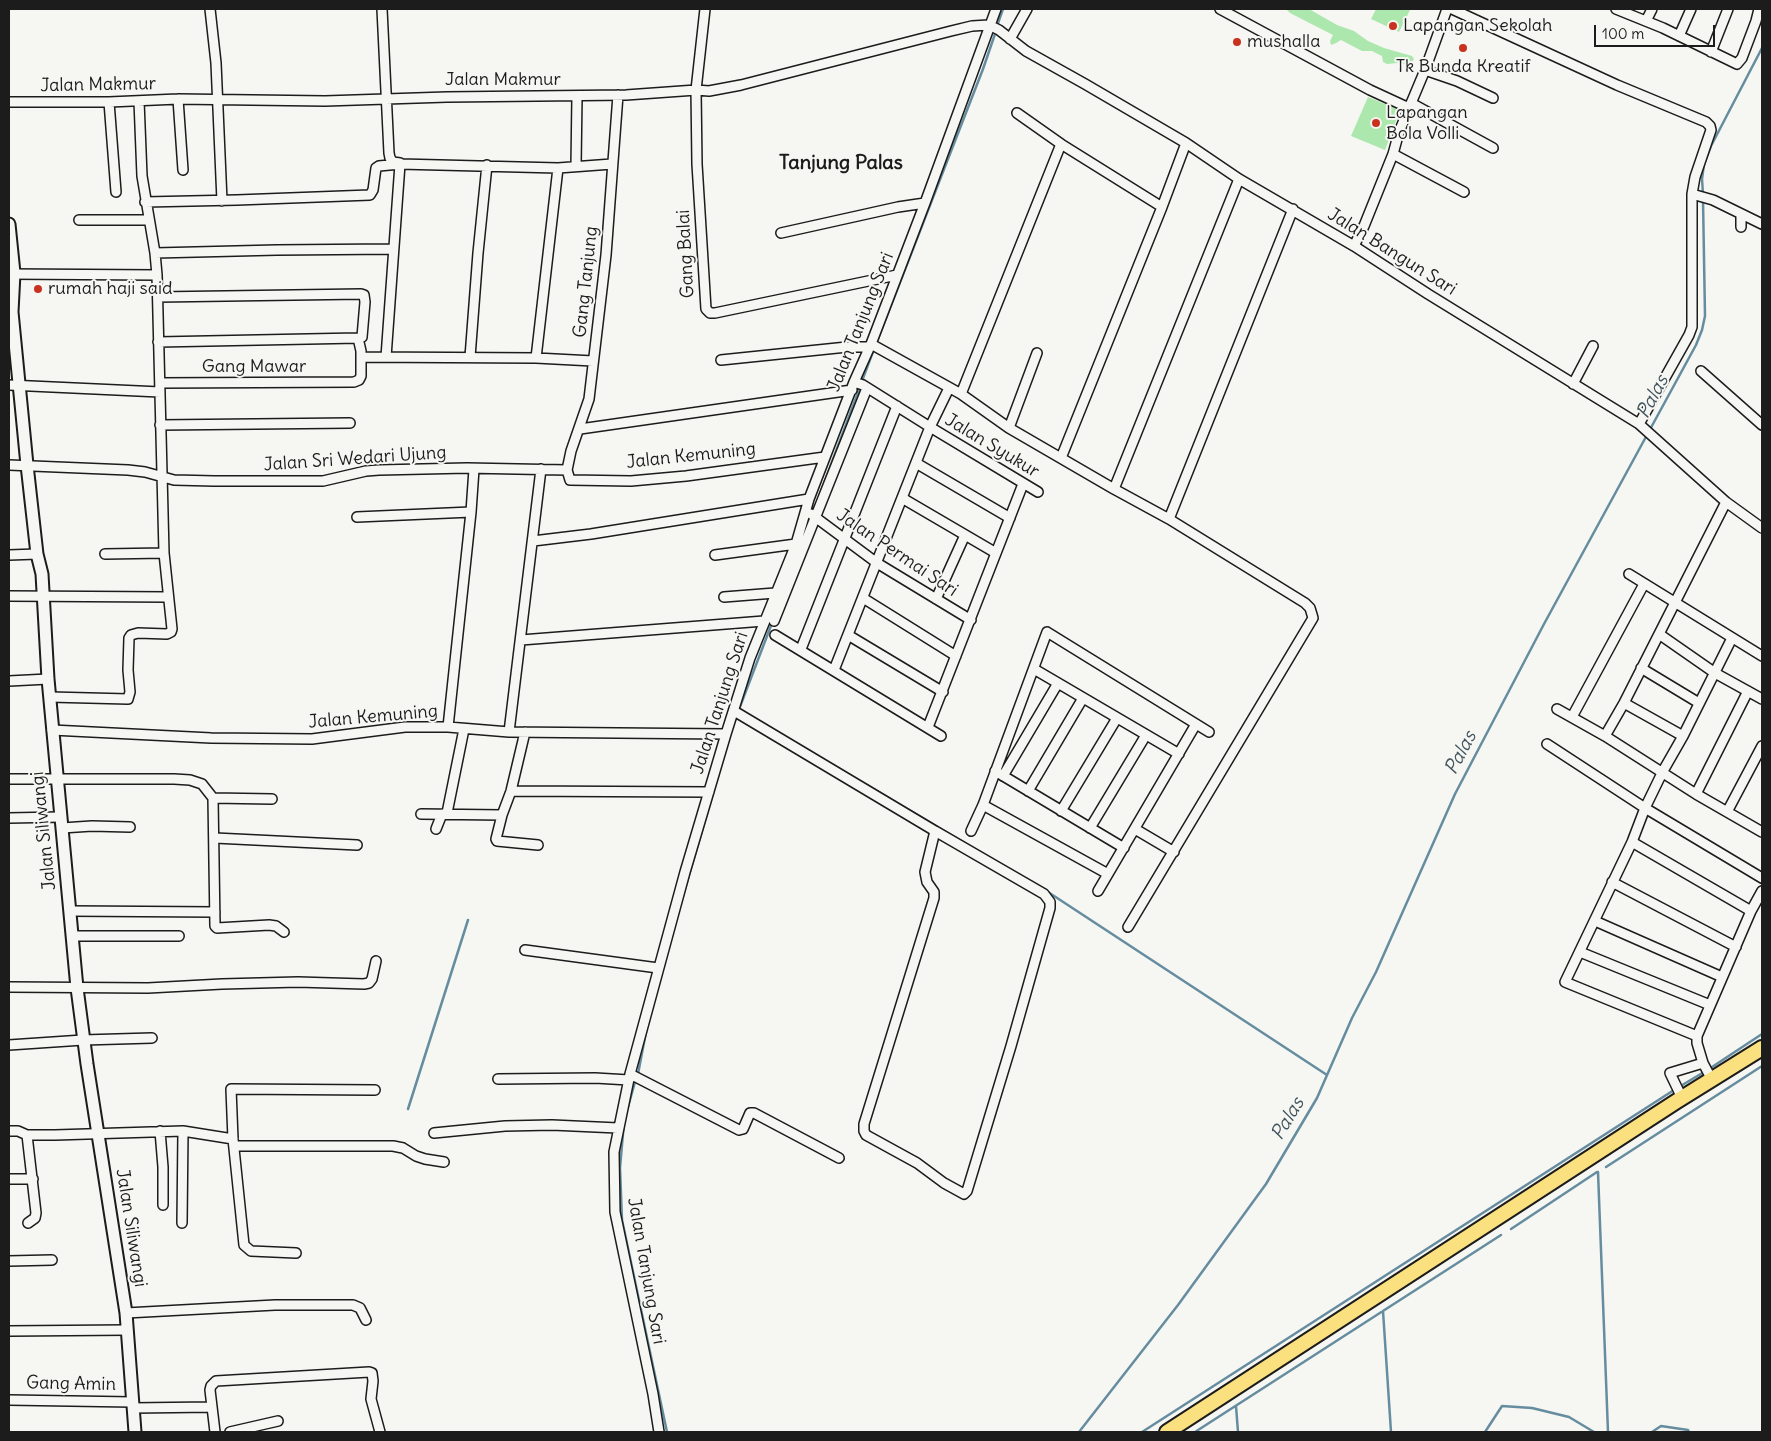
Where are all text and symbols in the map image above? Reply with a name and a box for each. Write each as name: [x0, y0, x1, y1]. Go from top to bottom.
place label: Lapangan Sekolah: [1403, 15, 1553, 37]
scale bar: [1596, 15, 1717, 47]
marker: Lapangan Sekolah: [1387, 20, 1399, 32]
text: 100 m: [1602, 24, 1644, 43]
place label: mushalla: [1247, 31, 1320, 53]
marker: mushalla: [1231, 36, 1243, 48]
marker: Tk Bunda Kreatif: [1457, 42, 1469, 54]
place label: Tk Bunda Kreatif: [1396, 56, 1530, 78]
street label: Jalan Makmur: [445, 69, 561, 91]
street label: Jalan Makmur: [40, 73, 156, 97]
place label: Lapangan Bola Volli: [1386, 102, 1468, 144]
marker: Lapangan Bola Volli: [1370, 117, 1382, 129]
district label: Tanjung Palas: [779, 151, 903, 175]
street label: Jalan Bangun Sari: [1324, 204, 1460, 300]
street label: Gang Balai: [673, 209, 699, 299]
street label: Gang Tanjung: [569, 225, 603, 339]
street label: Jalan Tanjung Sari: [823, 249, 899, 395]
place label: rumah haji said: [48, 278, 173, 300]
marker: rumah haji said: [32, 283, 44, 295]
street label: Gang Mawar: [202, 356, 306, 378]
water label: Palas: [1632, 372, 1674, 422]
street label: Jalan Syukur: [941, 409, 1043, 483]
street label: Jalan Kemuning: [625, 438, 757, 474]
street label: Jalan Sri Wedari Ujung: [263, 442, 447, 476]
street label: Jalan Permai Sari: [832, 504, 962, 602]
street label: Jalan Tanjung Sari: [687, 629, 753, 777]
street label: Jalan Kemuning: [307, 701, 439, 733]
water label: Palas: [1440, 728, 1482, 778]
street label: Jalan Siliwangi: [27, 770, 61, 892]
water label: Palas: [1266, 1094, 1310, 1144]
street label: Jalan Siliwangi: [111, 1167, 151, 1289]
street label: Jalan Tanjung Sari: [622, 1196, 670, 1346]
street label: Gang Amin: [26, 1372, 116, 1396]

